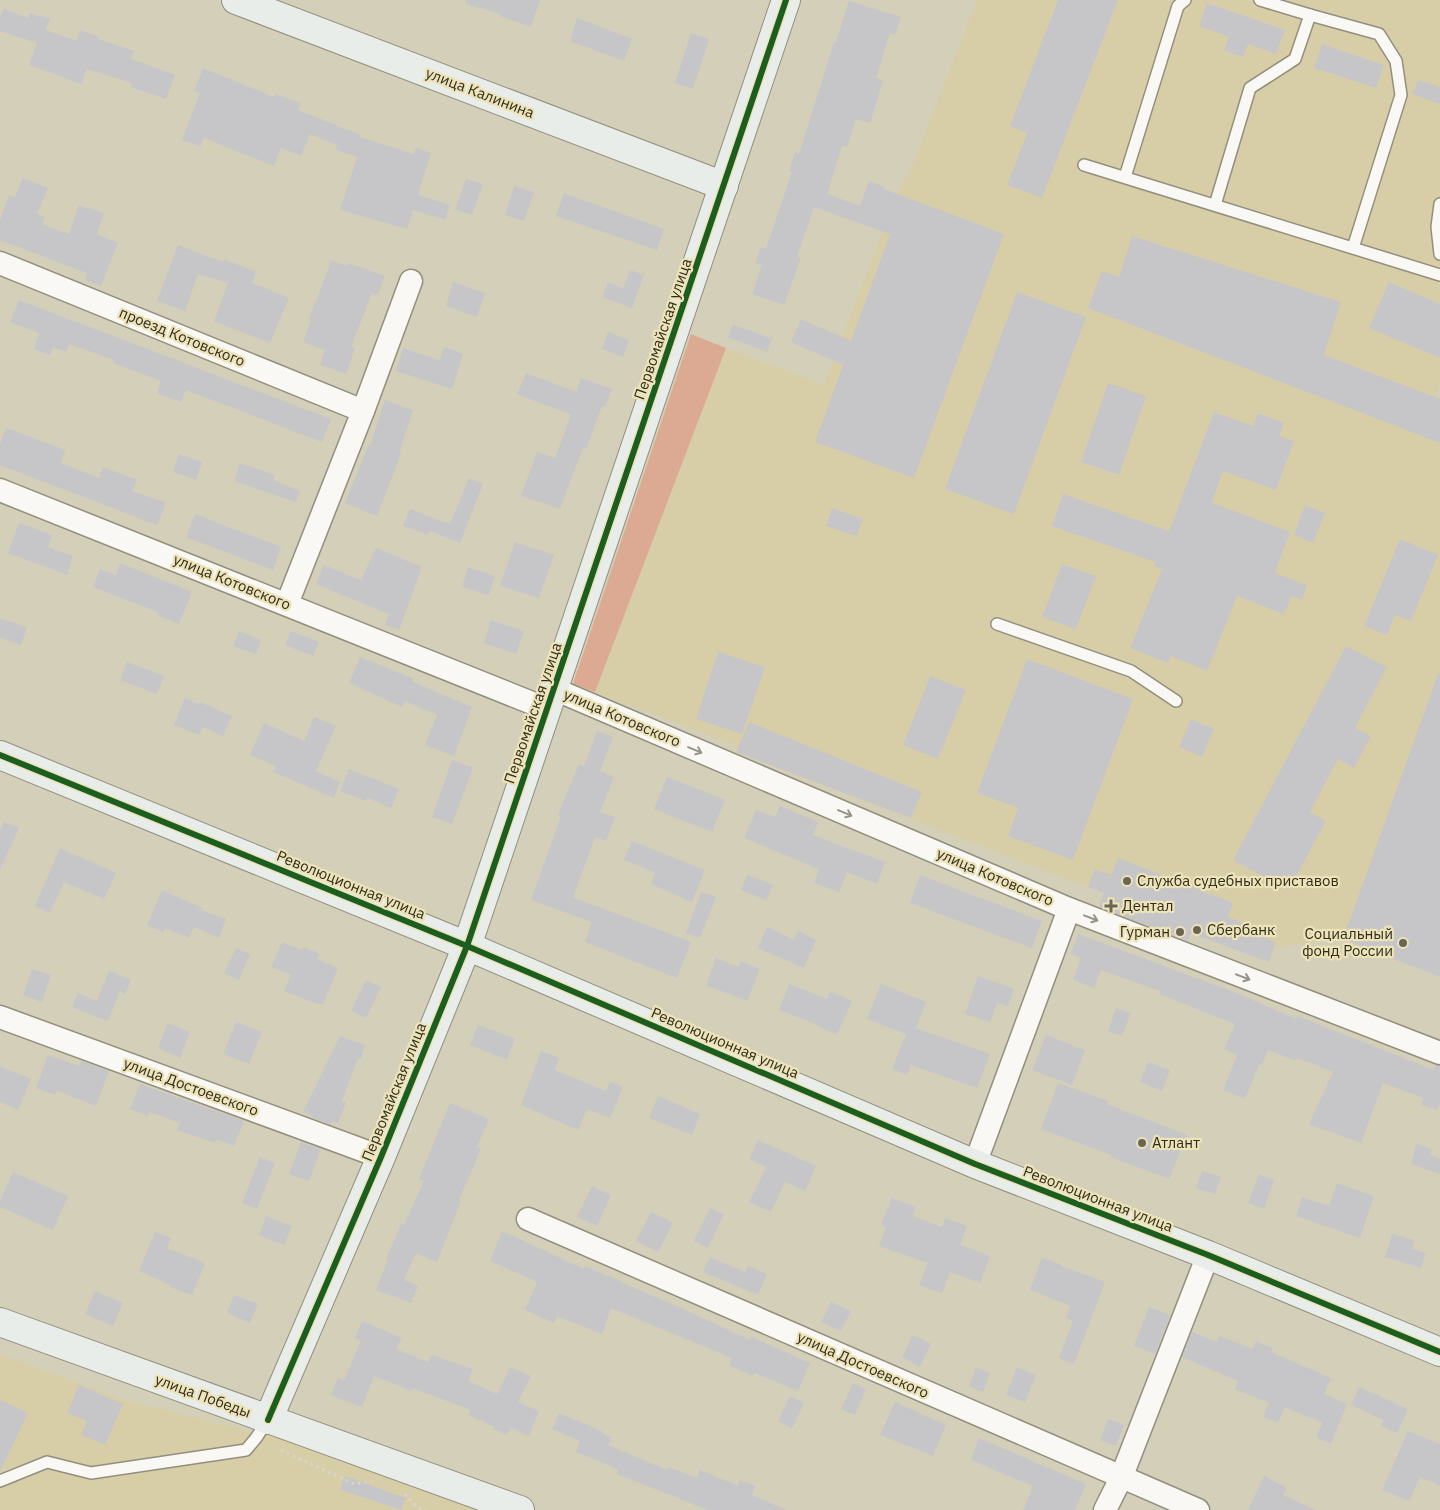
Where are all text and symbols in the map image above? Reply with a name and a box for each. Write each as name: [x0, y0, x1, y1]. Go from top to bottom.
street label: улица Калинина: [423, 63, 537, 122]
street label: Первомайская улица: [629, 256, 696, 402]
street label: проезд Котовского: [117, 303, 248, 370]
street label: улица Котовского: [171, 549, 294, 614]
street label: Первомайская улица: [499, 640, 566, 786]
street label: улица Котовского: [561, 684, 683, 751]
one-way arrow: [687, 745, 702, 755]
one-way arrow: [837, 809, 852, 819]
street label: улица Котовского: [934, 843, 1056, 910]
street label: Революционная улица: [274, 846, 428, 923]
place label: Служба судебных приставов: [1137, 871, 1339, 890]
marker: Служба судебных приставов: [1121, 875, 1133, 887]
place label: Дентал: [1122, 896, 1173, 915]
marker: Дентал: [1104, 899, 1118, 913]
one-way arrow: [1083, 913, 1098, 923]
place label: Сбербанк: [1207, 920, 1275, 939]
place label: Гурман: [1120, 922, 1170, 941]
marker: Сбербанк: [1191, 924, 1203, 936]
place label: Социальный фонд России: [1302, 924, 1393, 960]
marker: Гурман: [1174, 926, 1186, 938]
marker: Социальный фонд России: [1397, 937, 1409, 949]
one-way arrow: [1235, 973, 1250, 982]
street label: Революционная улица: [648, 1003, 802, 1082]
street label: Первомайская улица: [357, 1020, 430, 1164]
street label: улица Достоевского: [121, 1053, 261, 1120]
place label: Атлант: [1152, 1133, 1200, 1152]
marker: Атлант: [1136, 1137, 1148, 1149]
street label: Революционная улица: [1021, 1161, 1176, 1236]
street label: улица Достоевского: [794, 1327, 932, 1402]
street label: улица Победы: [153, 1369, 254, 1422]

